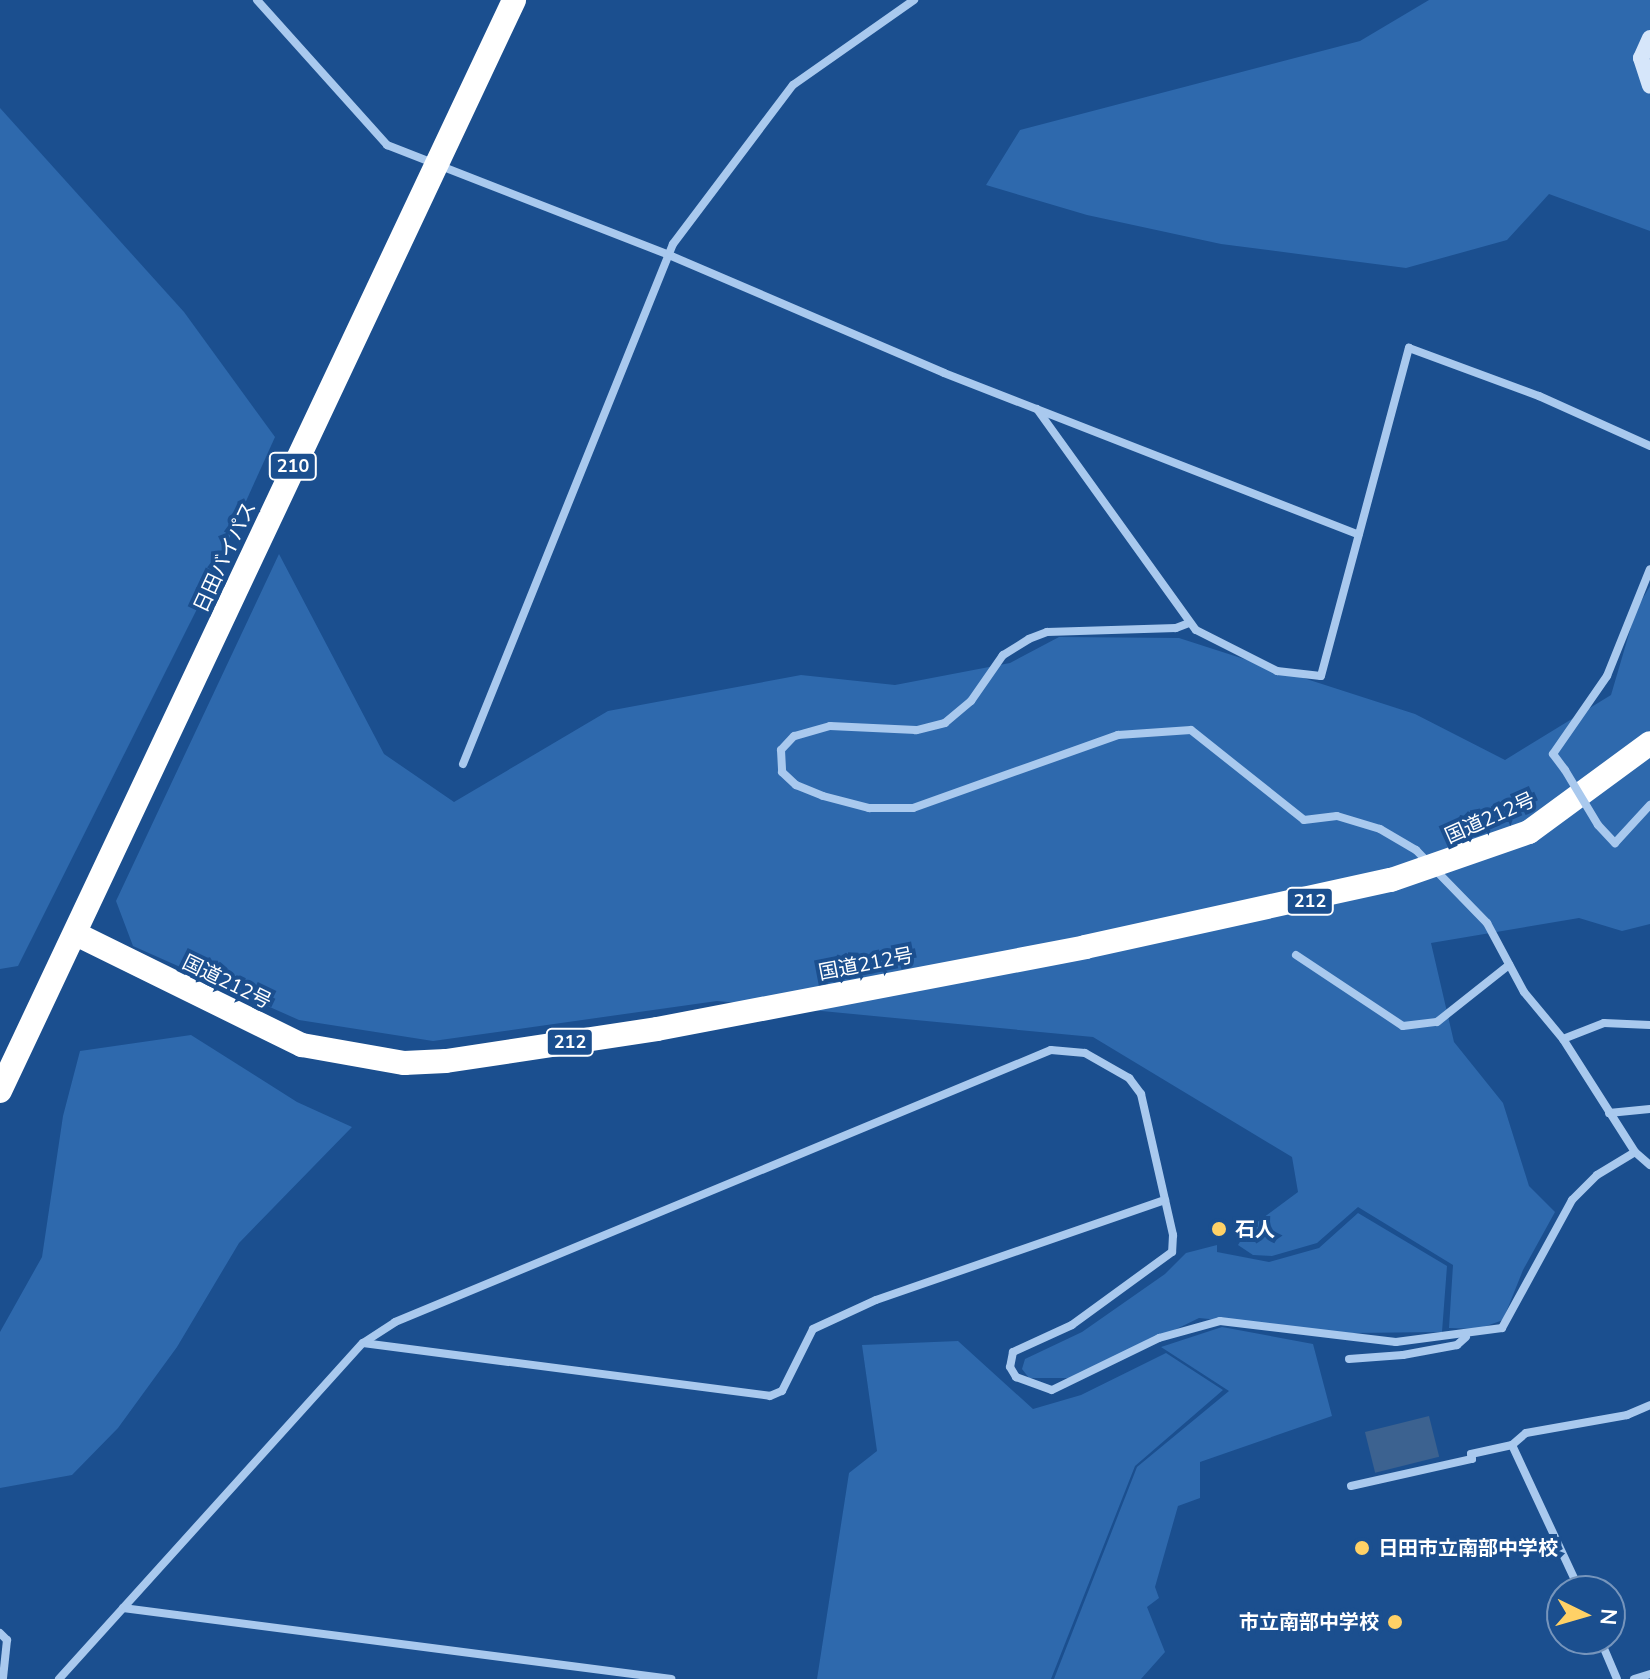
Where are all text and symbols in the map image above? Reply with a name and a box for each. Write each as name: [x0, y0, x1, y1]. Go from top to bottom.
road number: 210: [267, 452, 319, 480]
street label: 日田バイパス: [189, 498, 261, 616]
street label: 国道212号: [1441, 788, 1539, 848]
road number: 212: [1284, 887, 1336, 915]
street label: 国道212号: [817, 943, 915, 985]
street label: 国道212号: [179, 950, 275, 1014]
road number: 212: [544, 1028, 596, 1056]
place label: 石人: [1235, 1217, 1275, 1241]
marker: 石人: [1210, 1220, 1228, 1238]
place label: 日田市立南部中学校: [1378, 1536, 1558, 1560]
marker: 日田市立南部中学校: [1353, 1539, 1371, 1557]
north arrow: [1546, 1575, 1626, 1655]
text: N: [1592, 1607, 1624, 1626]
place label: 市立南部中学校: [1239, 1610, 1379, 1634]
marker: 市立南部中学校: [1386, 1613, 1404, 1631]

